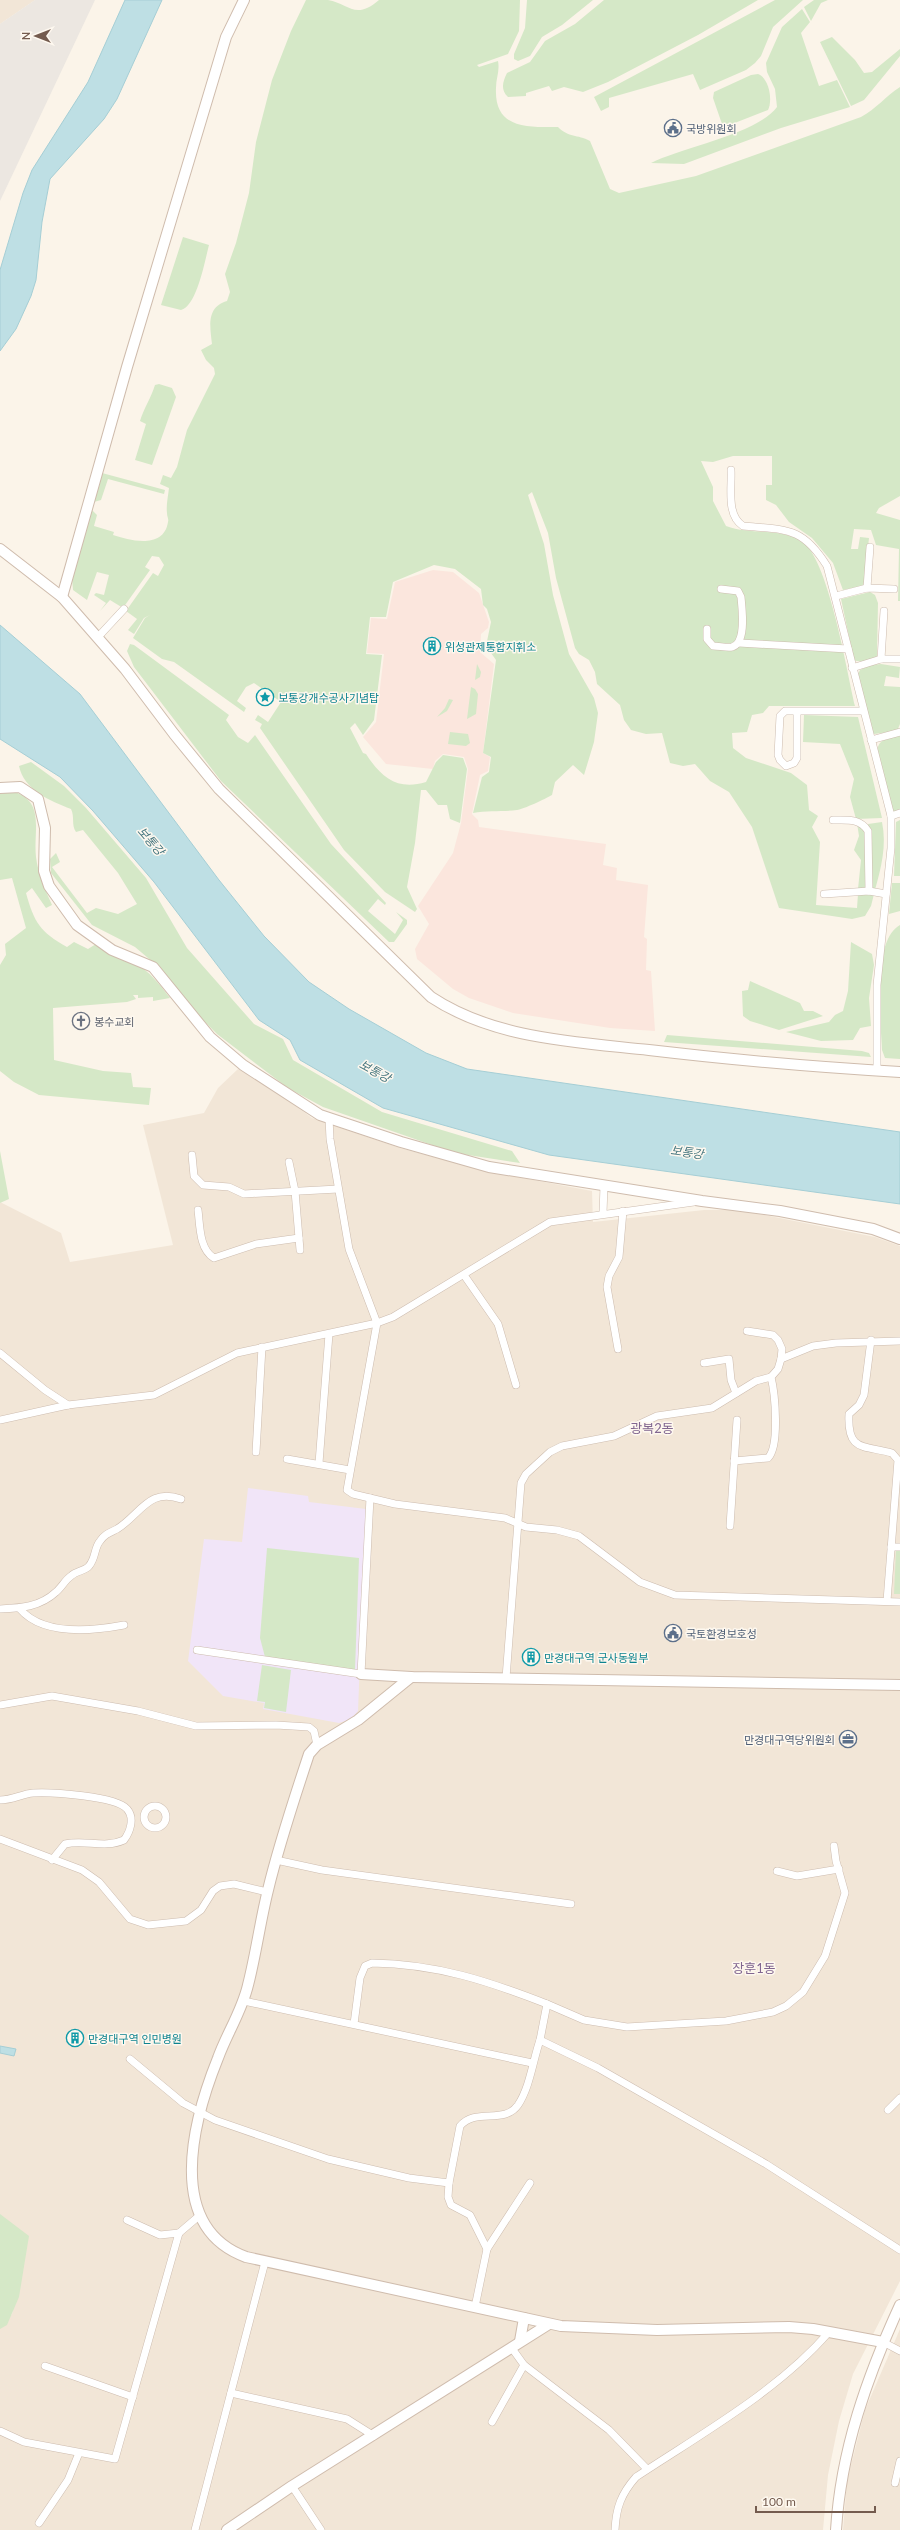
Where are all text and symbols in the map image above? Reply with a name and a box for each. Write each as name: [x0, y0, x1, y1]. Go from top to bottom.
north arrow: [16, 16, 56, 56]
text: N: [19, 32, 32, 40]
public building icon: 국방위원회: [663, 118, 683, 138]
place label: 국방위원회: [686, 122, 737, 135]
building icon: 위성관제통합지휘소: [422, 636, 442, 656]
place label: 위성관제통합지휘소: [445, 640, 536, 653]
place icon: 보통강개수공사기념탑: [255, 687, 275, 707]
place label: 보통강개수공사기념탑: [278, 691, 379, 704]
water label: 보통강: [134, 824, 169, 860]
church icon: 봉수교회: [71, 1011, 91, 1031]
place label: 봉수교회: [94, 1015, 134, 1028]
water label: 보통강: [357, 1056, 395, 1087]
water label: 보통강: [670, 1142, 706, 1162]
district label: 광복2동: [630, 1420, 674, 1436]
public building icon: 국토환경보호성: [663, 1623, 683, 1643]
place label: 국토환경보호성: [686, 1627, 757, 1640]
building icon: 만경대구역 군사동원부: [521, 1647, 541, 1667]
place label: 만경대구역 군사동원부: [544, 1651, 648, 1664]
office icon: 만경대구역당위원회: [838, 1729, 858, 1749]
place label: 만경대구역당위원회: [744, 1733, 835, 1746]
district label: 장훈1동: [732, 1960, 776, 1976]
building icon: 만경대구역 인민병원: [65, 2028, 85, 2048]
place label: 만경대구역 인민병원: [88, 2032, 182, 2045]
scale bar: [756, 2488, 875, 2514]
text: 100 m: [762, 2494, 796, 2509]

